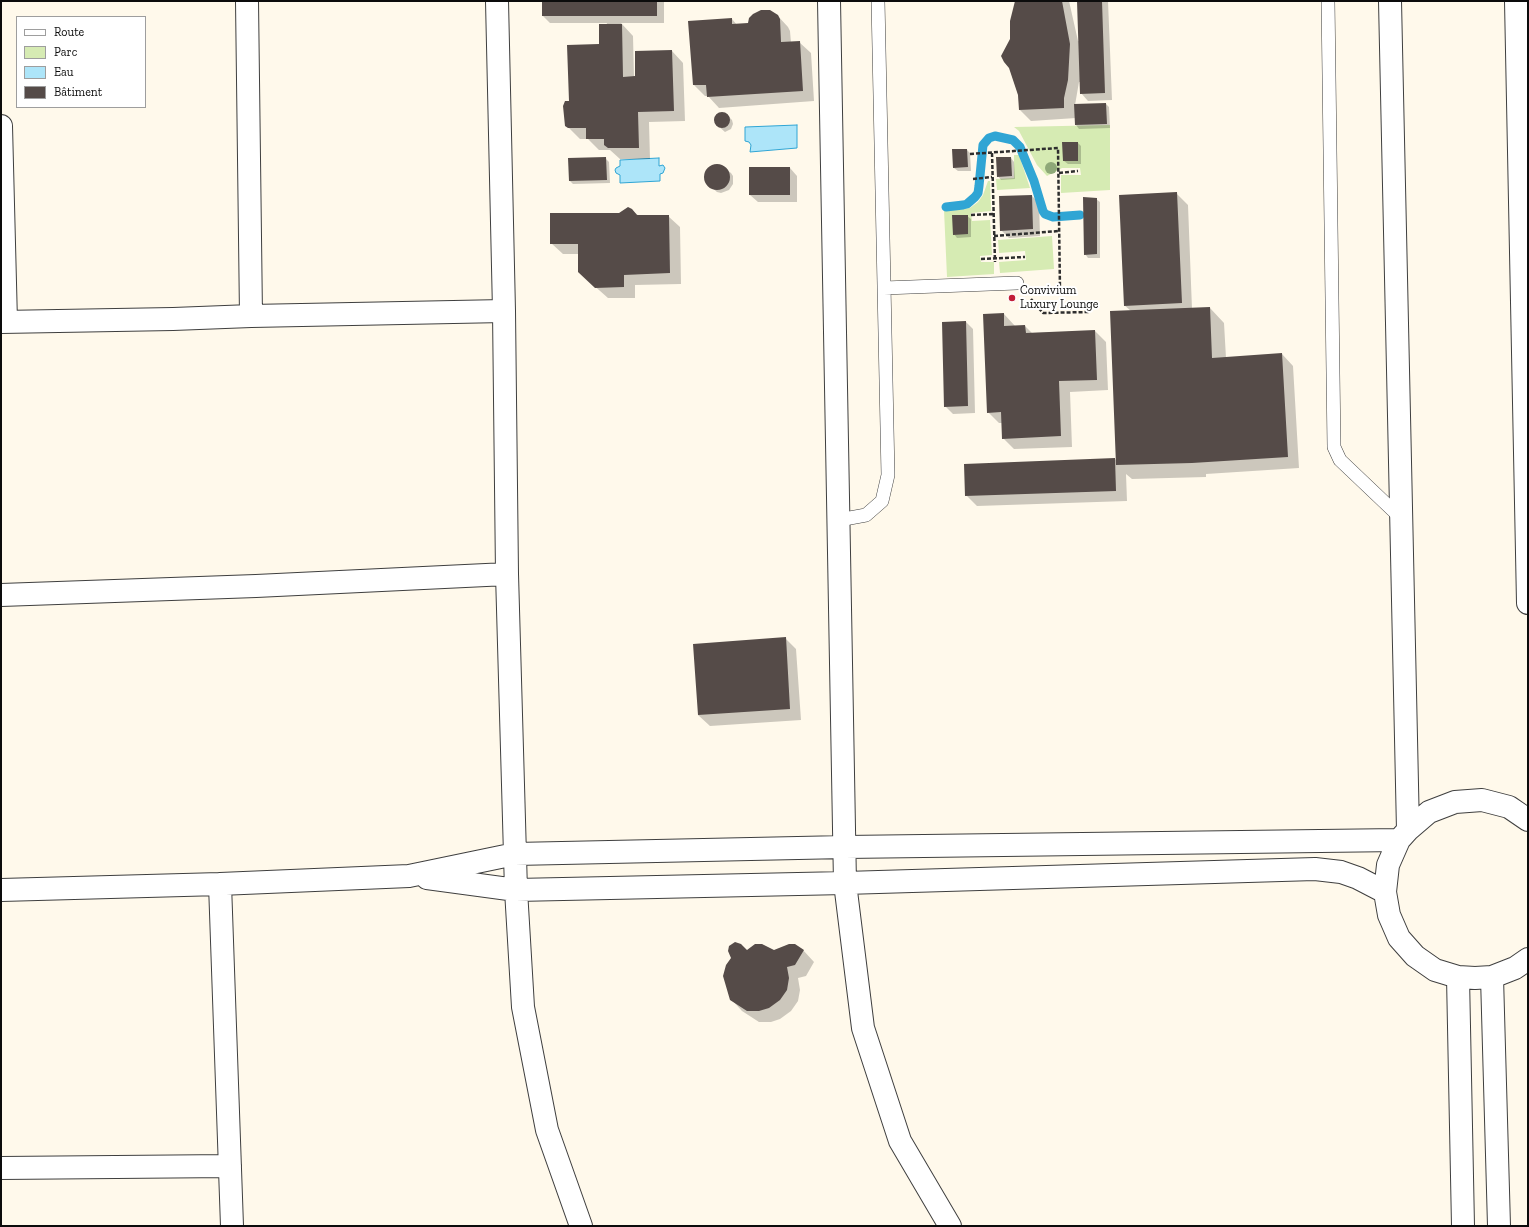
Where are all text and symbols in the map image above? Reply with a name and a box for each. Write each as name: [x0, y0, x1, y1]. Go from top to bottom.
legend: [16, 16, 146, 108]
text: Route: [54, 25, 84, 39]
text: Parc: [54, 45, 77, 59]
text: Eau: [54, 65, 74, 79]
text: Bâtiment: [54, 85, 102, 99]
place label: Convivium Luxury Lounge: [1020, 284, 1098, 312]
marker: Convivium Luxury Lounge: [1007, 293, 1017, 303]

